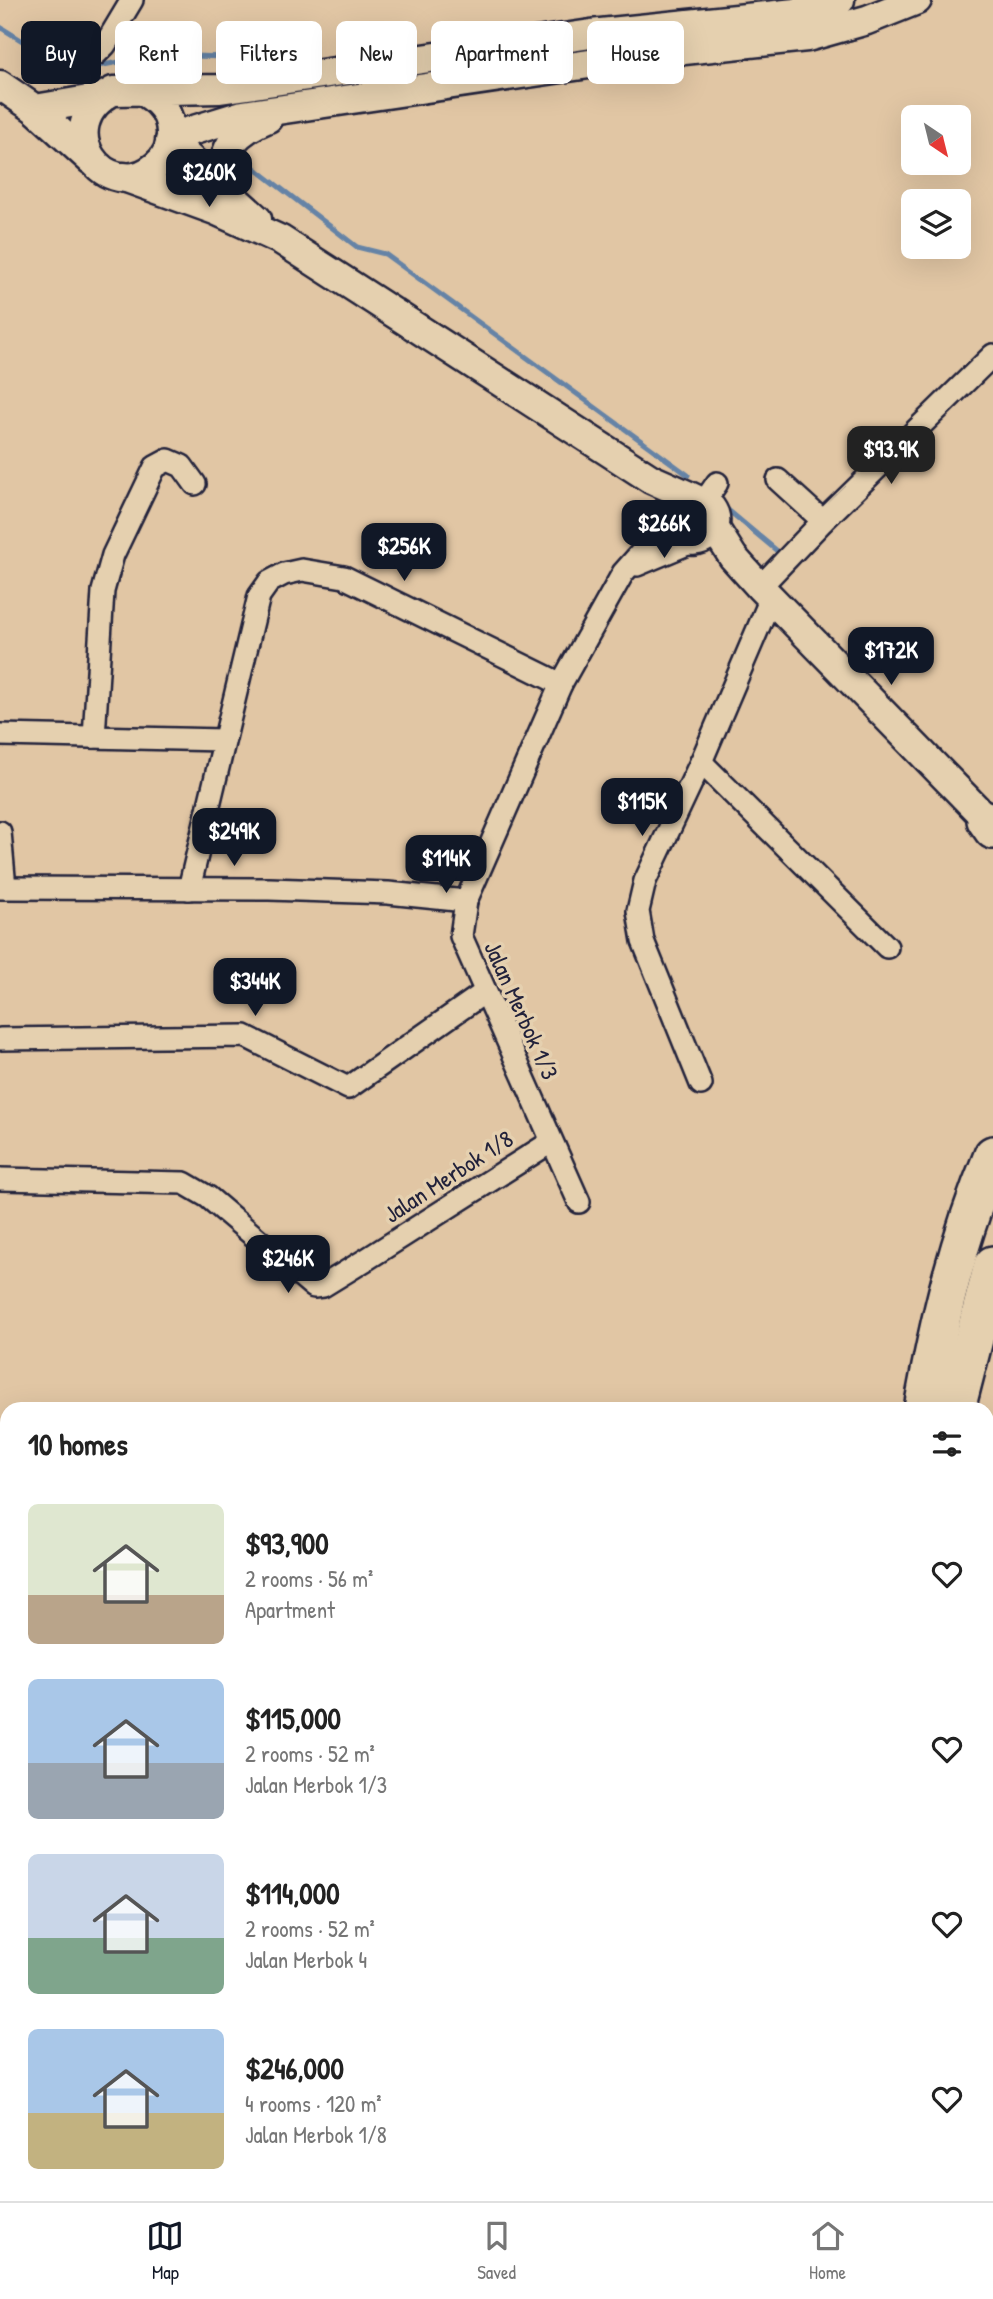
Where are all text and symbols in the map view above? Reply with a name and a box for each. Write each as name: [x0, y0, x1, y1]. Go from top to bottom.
chip: Buy: [21, 21, 101, 84]
chip: Rent: [115, 21, 202, 84]
chip: Filters: [216, 21, 322, 84]
chip: New: [336, 21, 417, 84]
chip: Apartment: [431, 21, 573, 84]
chip: House: [587, 21, 684, 84]
north arrow: [901, 105, 971, 175]
map controls: [901, 105, 971, 259]
pin: $260K: [160, 150, 258, 209]
text: $260K: [182, 156, 236, 187]
button: layers: [901, 189, 971, 259]
pin: $93.9K: [834, 426, 948, 486]
text: $93.9K: [863, 433, 919, 464]
pin: $266K: [615, 500, 713, 560]
text: $266K: [638, 507, 690, 538]
pin: $256K: [355, 524, 453, 583]
text: $256K: [377, 530, 431, 561]
pin: $172K: [842, 628, 940, 687]
text: $172K: [864, 634, 918, 665]
pin: $115K: [593, 778, 691, 838]
text: $115K: [617, 785, 667, 816]
pin: $249K: [185, 808, 283, 868]
text: $249K: [208, 815, 260, 846]
pin: $114K: [397, 836, 495, 895]
text: $114K: [421, 842, 471, 873]
street label: Jalan Merbok 1/3: [477, 936, 567, 1084]
pin: $344K: [206, 958, 304, 1018]
text: $344K: [229, 965, 281, 996]
street label: Jalan Merbok 1/8: [377, 1122, 519, 1230]
pin: $246K: [239, 1236, 337, 1295]
text: $246K: [262, 1242, 314, 1273]
text: 10 homes: [28, 1424, 128, 1464]
icon: filters: [928, 1425, 966, 1463]
text: $93,900: [245, 1523, 329, 1563]
icon: home: [84, 1532, 168, 1616]
icon: heart: [928, 1555, 966, 1593]
text: 2 rooms · 56 m²: [245, 1563, 373, 1594]
text: Apartment: [245, 1594, 335, 1625]
text: $115,000: [245, 1698, 341, 1738]
icon: home: [84, 1707, 168, 1791]
icon: heart: [928, 1730, 966, 1768]
text: 2 rooms · 52 m²: [245, 1738, 375, 1769]
text: Jalan Merbok 1/3: [245, 1769, 387, 1800]
text: $114,000: [245, 1873, 340, 1913]
icon: home: [84, 1882, 168, 1966]
icon: heart: [928, 1905, 966, 1943]
text: 2 rooms · 52 m²: [245, 1913, 375, 1944]
text: Jalan Merbok 4: [245, 1944, 367, 1975]
text: $246,000: [245, 2048, 344, 2088]
icon: home: [84, 2057, 168, 2141]
icon: heart: [928, 2080, 966, 2118]
text: 4 rooms · 120 m²: [245, 2088, 382, 2119]
text: Jalan Merbok 1/8: [245, 2119, 387, 2150]
tab: Map: [146, 2217, 184, 2285]
tab: Saved: [477, 2217, 516, 2285]
tab: Home: [809, 2217, 847, 2285]

